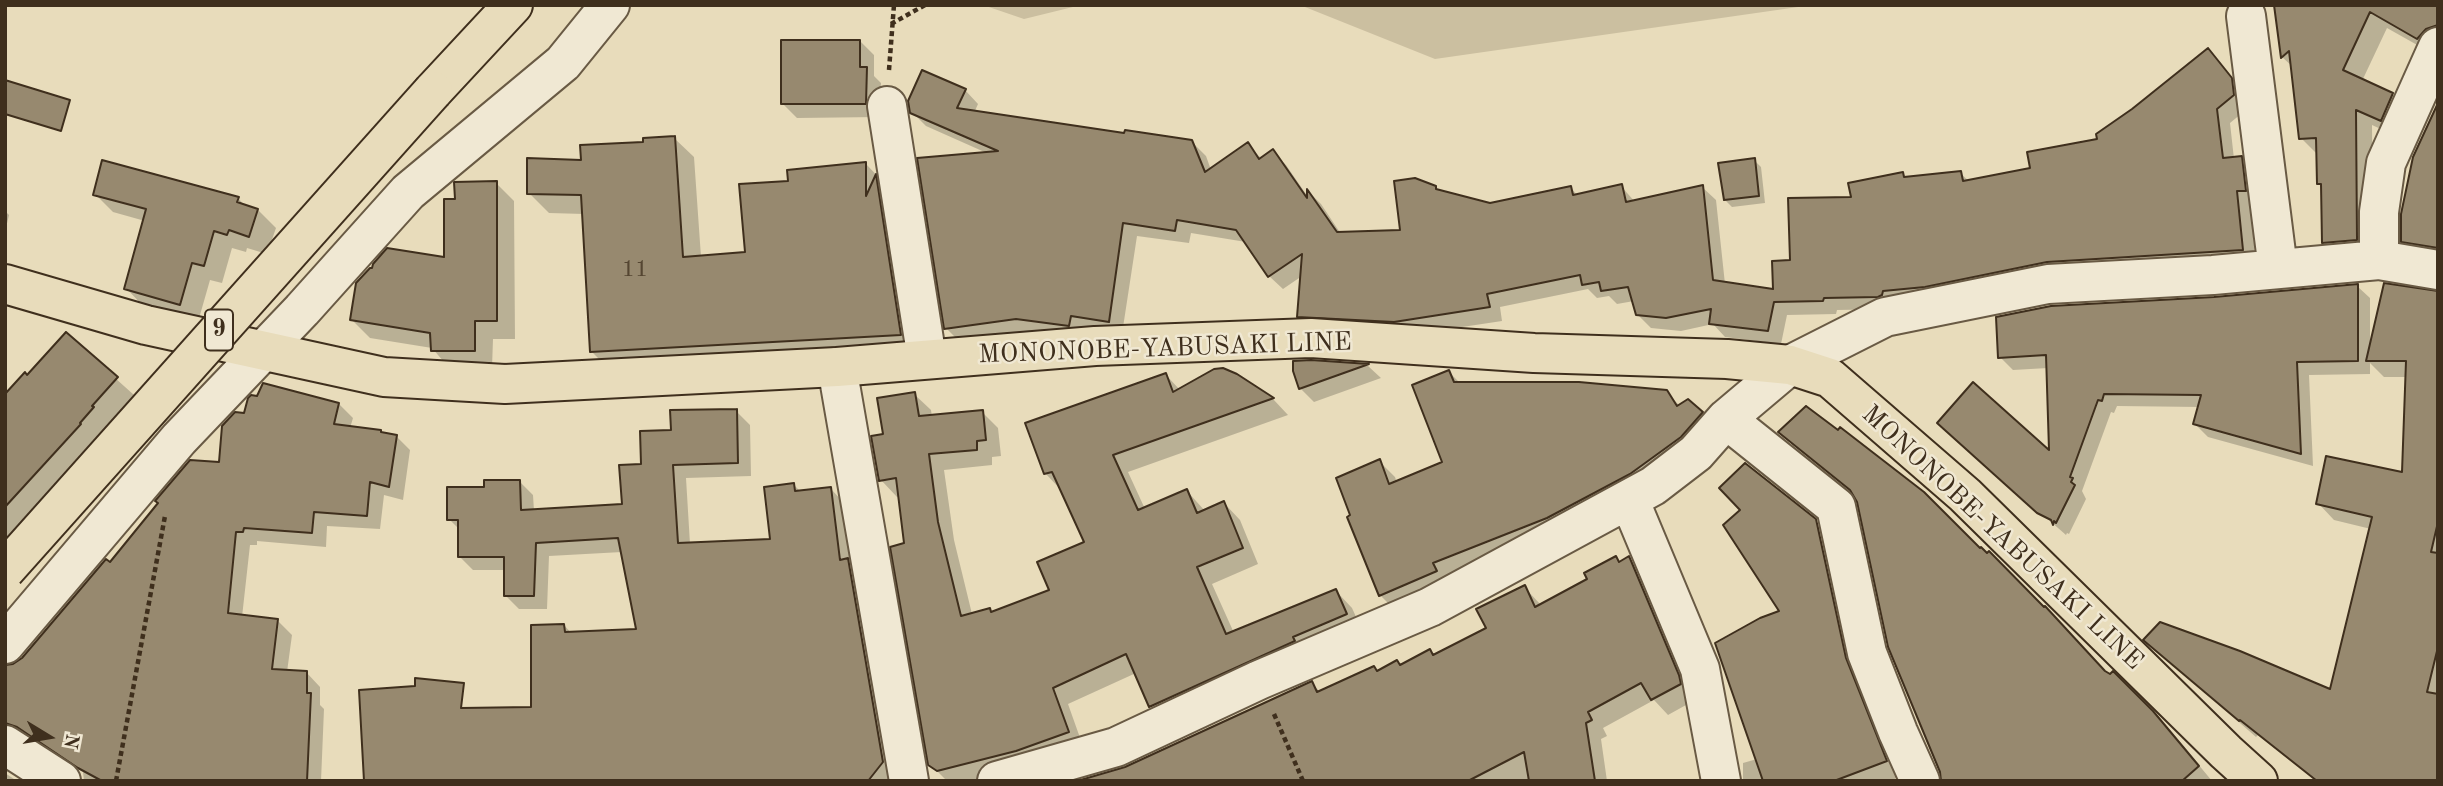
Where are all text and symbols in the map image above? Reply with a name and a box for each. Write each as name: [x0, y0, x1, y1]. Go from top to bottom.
house number: 11: [622, 256, 648, 284]
road number: 9: [205, 310, 233, 351]
street label: MONONOBE-YABUSAKI LINE: [978, 327, 1352, 371]
street label: MONONOBE-YABUSAKI LINE: [1855, 399, 2149, 677]
north arrow: [14, 702, 84, 772]
text: N: [59, 732, 81, 750]

